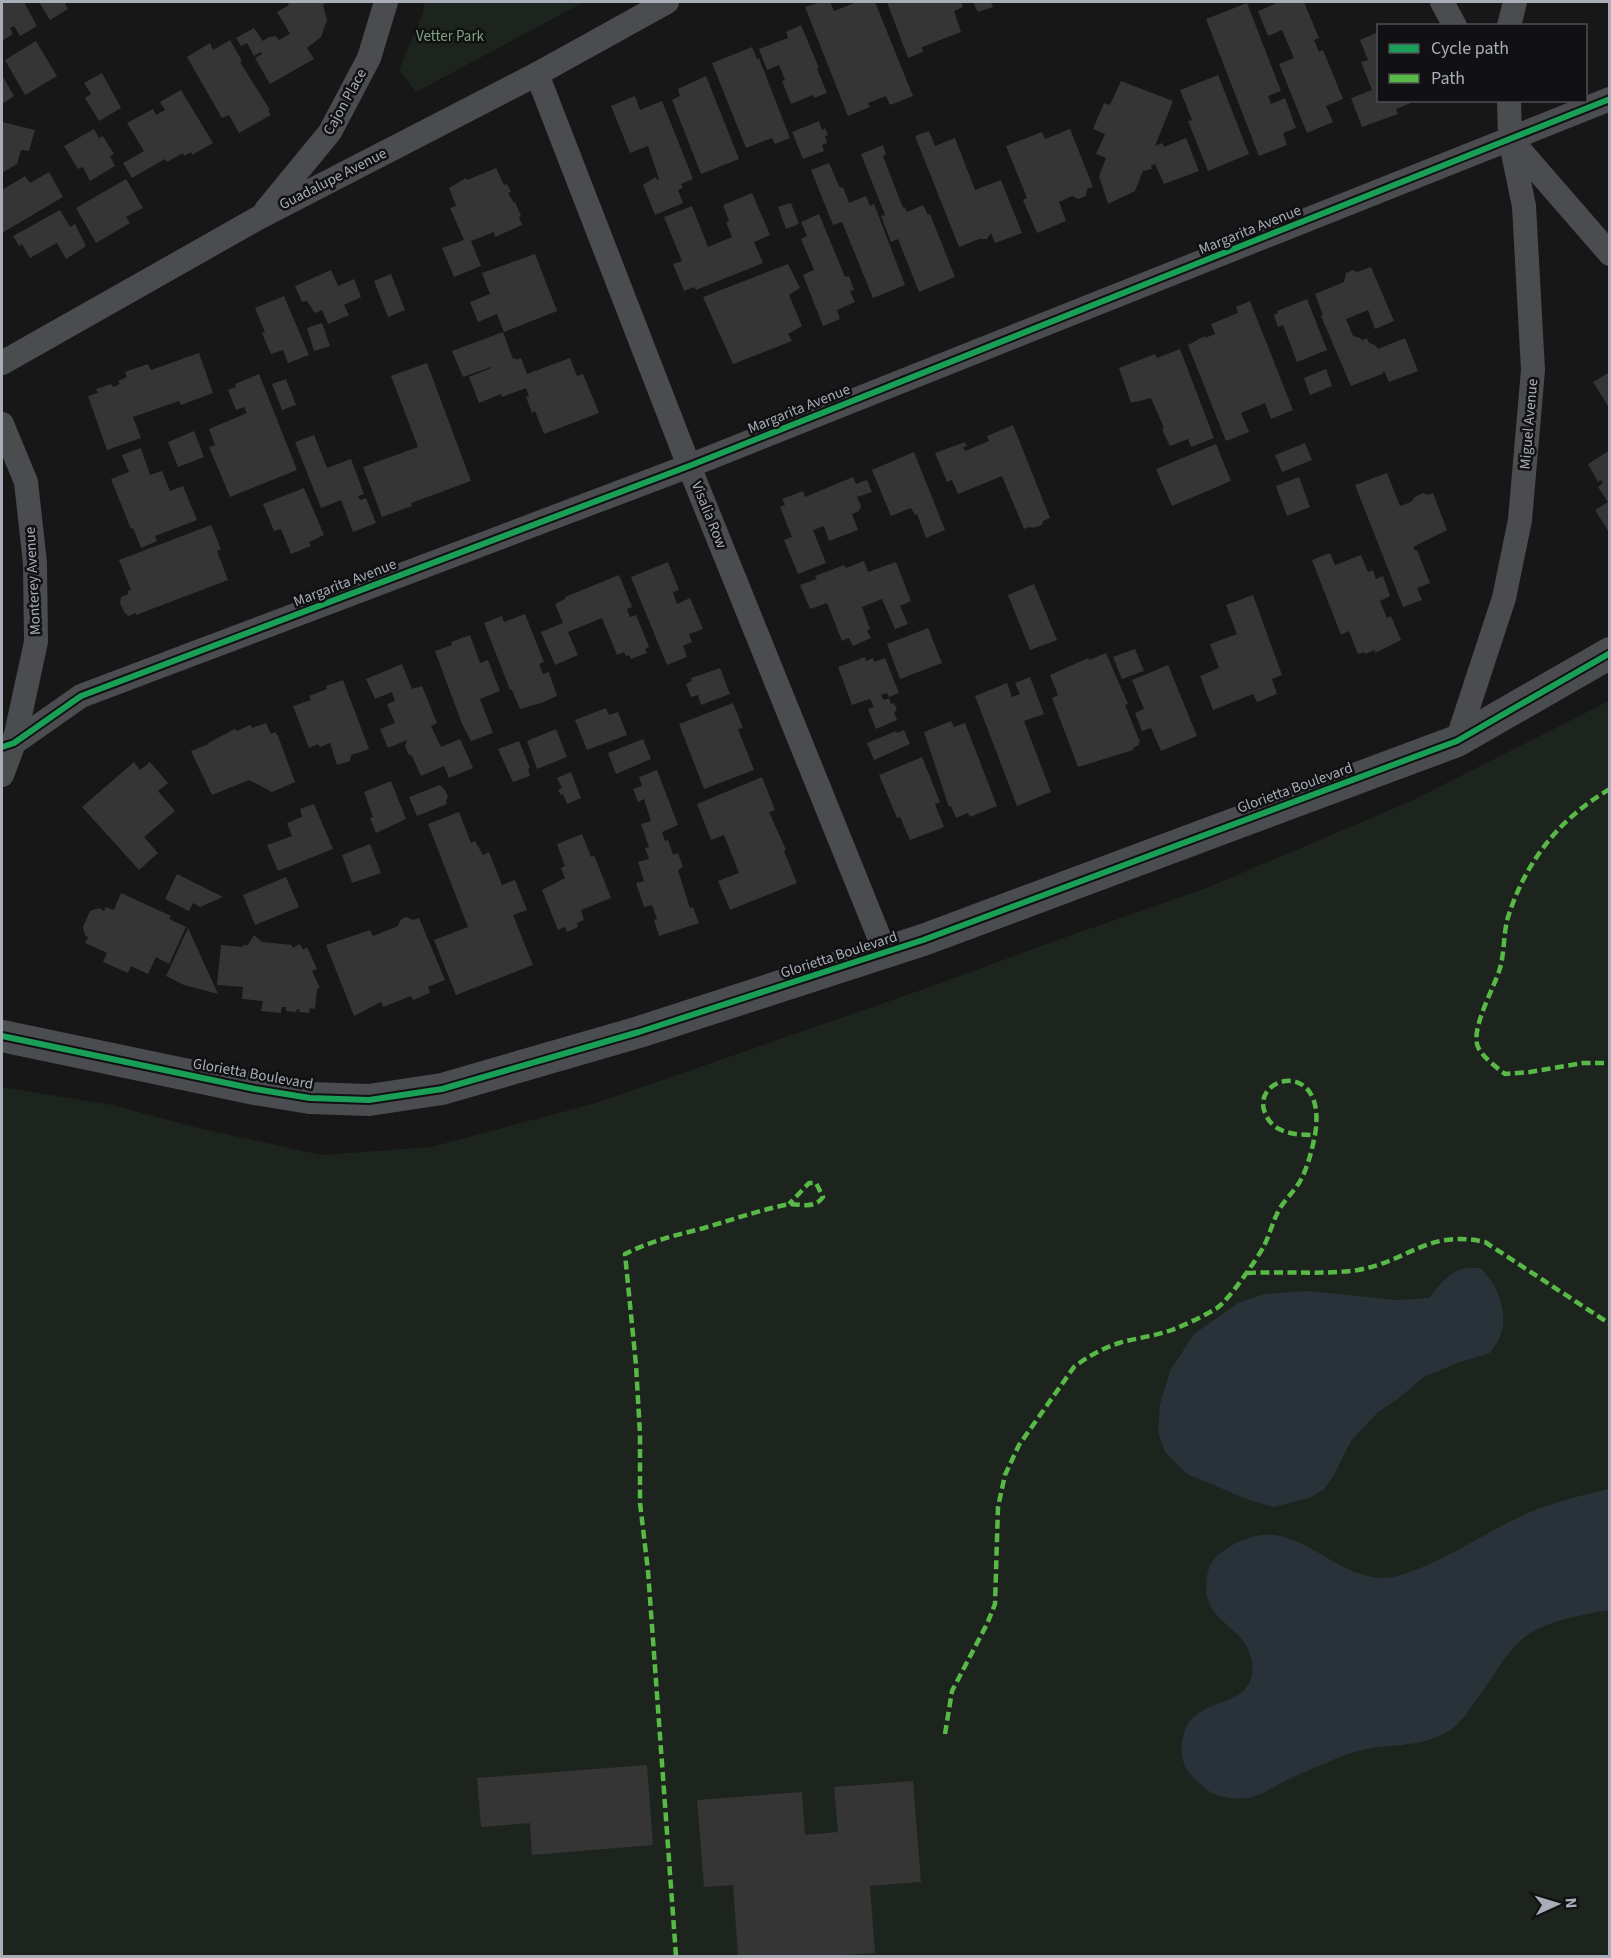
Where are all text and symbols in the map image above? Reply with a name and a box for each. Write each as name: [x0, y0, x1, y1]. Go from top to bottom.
legend: [1377, 24, 1587, 102]
park label: Vetter Park: [416, 26, 485, 47]
text: Cycle path: [1431, 36, 1509, 61]
street label: Cajon Place: [318, 65, 372, 139]
text: Path: [1431, 66, 1465, 91]
street label: Guadalupe Avenue: [276, 143, 390, 215]
street label: Margarita Avenue: [1196, 200, 1304, 260]
street label: Miguel Avenue: [1515, 378, 1543, 470]
street label: Margarita Avenue: [745, 379, 853, 439]
street label: Visalia Row: [686, 478, 732, 552]
street label: Monterey Avenue: [20, 526, 46, 636]
street label: Margarita Avenue: [290, 554, 400, 612]
street label: Glorietta Boulevard: [1234, 757, 1356, 819]
street label: Glorietta Boulevard: [778, 926, 900, 984]
street label: Glorietta Boulevard: [191, 1053, 315, 1095]
north arrow: [1527, 1874, 1587, 1934]
text: N: [1560, 1897, 1582, 1909]

